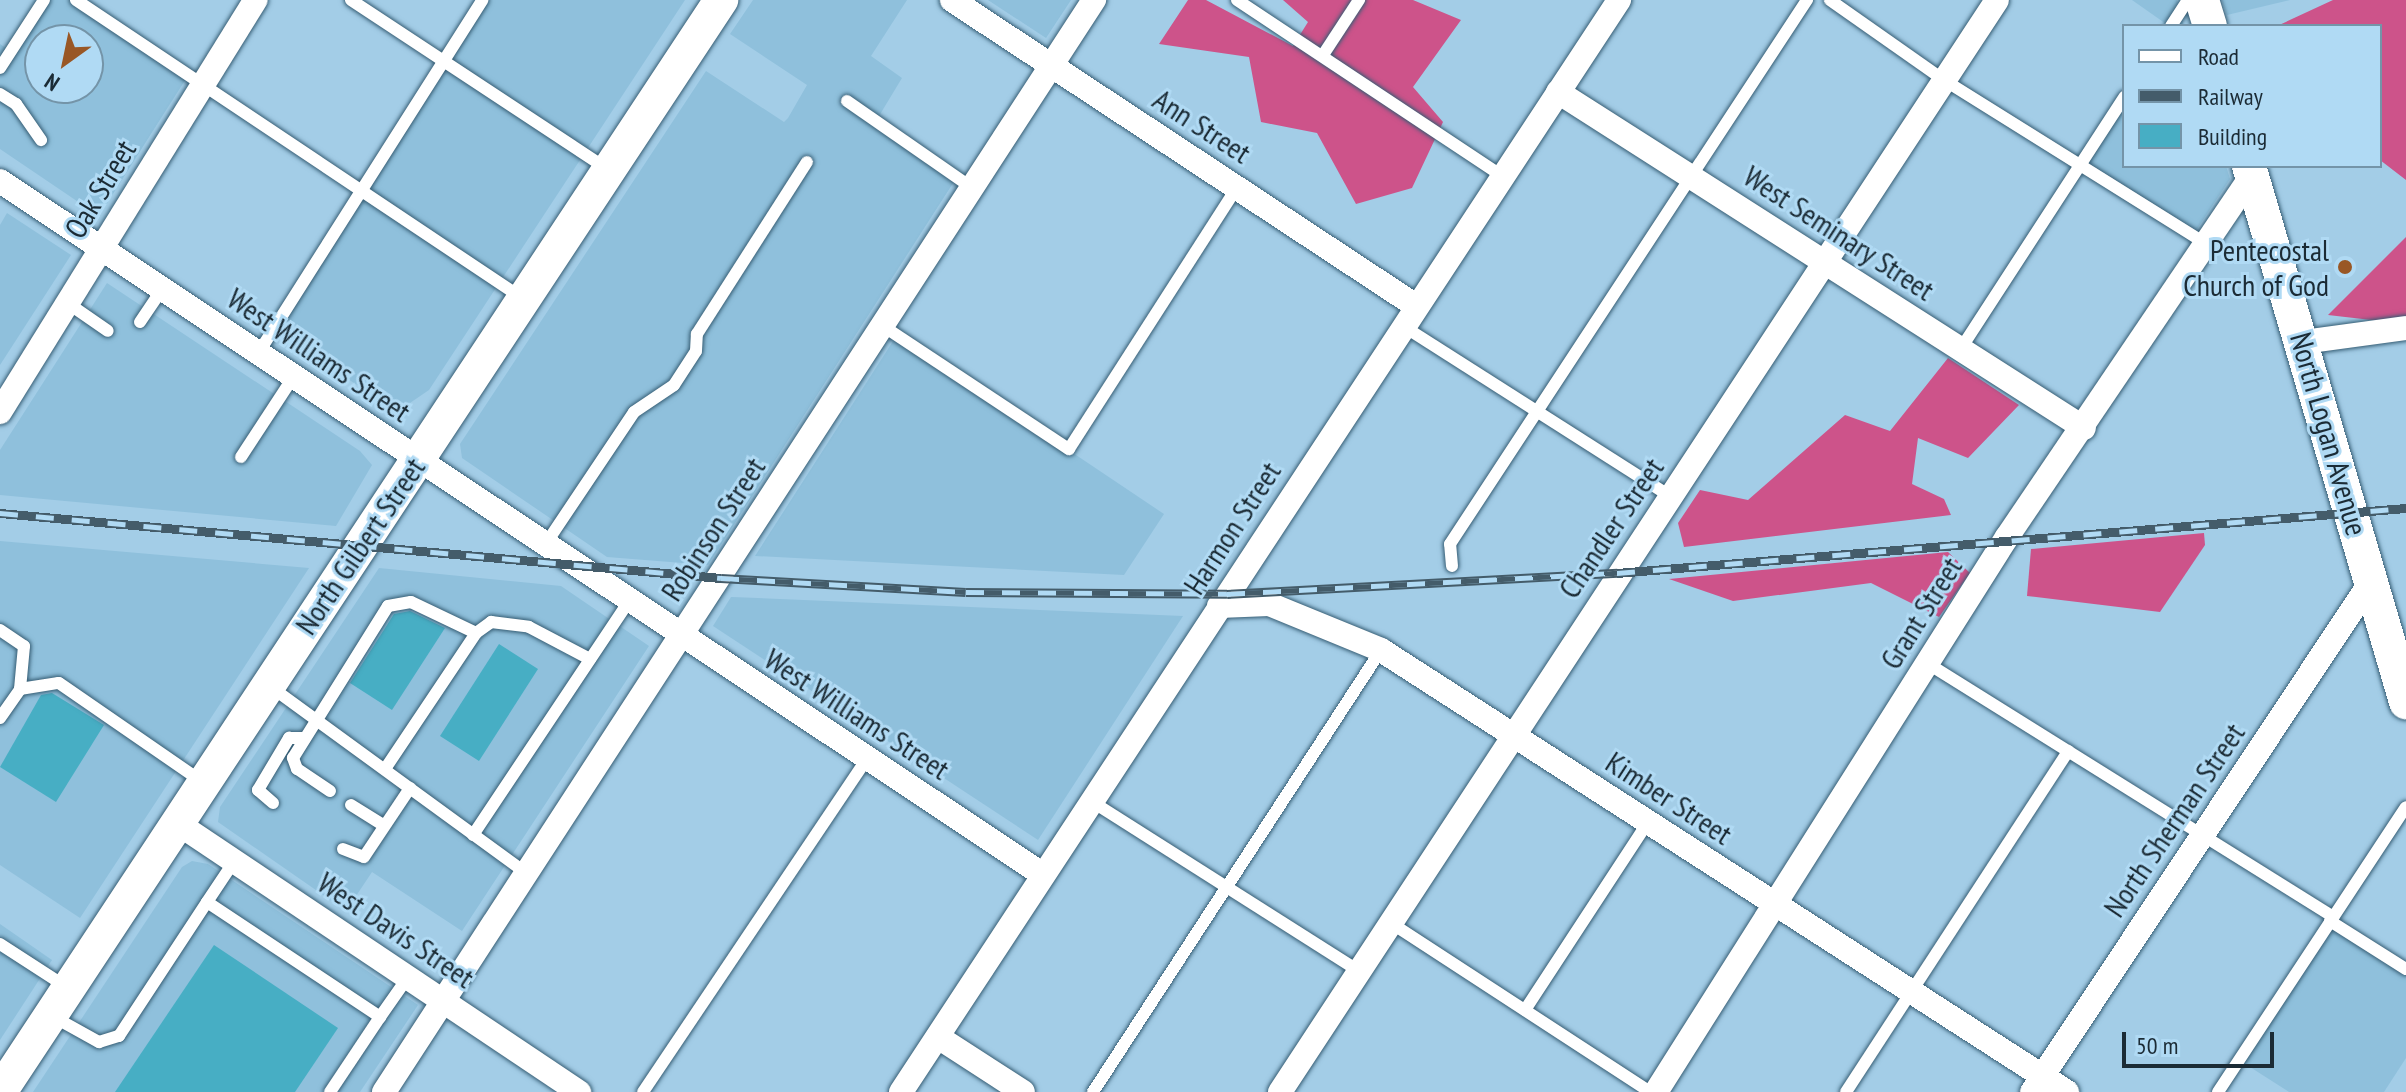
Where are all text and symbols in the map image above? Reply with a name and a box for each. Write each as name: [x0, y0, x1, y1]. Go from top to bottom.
north arrow: [24, 24, 104, 104]
legend: [2122, 24, 2382, 168]
text: Road: [2198, 41, 2239, 72]
text: N: [39, 67, 65, 97]
street label: Ann Street: [1146, 81, 1258, 171]
text: Railway: [2198, 81, 2263, 112]
text: Building: [2198, 121, 2267, 152]
street label: Oak Street: [57, 133, 143, 245]
street label: West Seminary Street: [1737, 158, 1941, 308]
place label: Pentecostal Church of God: [2183, 232, 2329, 302]
marker: Pentecostal Church of God: [2336, 258, 2354, 276]
street label: West Williams Street: [220, 280, 418, 430]
street label: North Logan Avenue: [2283, 328, 2375, 540]
street label: North Gilbert Street: [288, 451, 432, 641]
street label: Robinson Street: [653, 451, 773, 607]
street label: Chandler Street: [1551, 451, 1671, 605]
street label: Harmon Street: [1176, 455, 1288, 601]
street label: Grant Street: [1873, 551, 1969, 675]
street label: West Williams Street: [758, 641, 956, 787]
street label: North Sherman Street: [2096, 716, 2252, 924]
street label: Kimber Street: [1599, 744, 1739, 852]
street label: West Davis Street: [311, 865, 481, 995]
scale bar: [2126, 1016, 2278, 1066]
text: 50 m: [2136, 1030, 2178, 1061]

